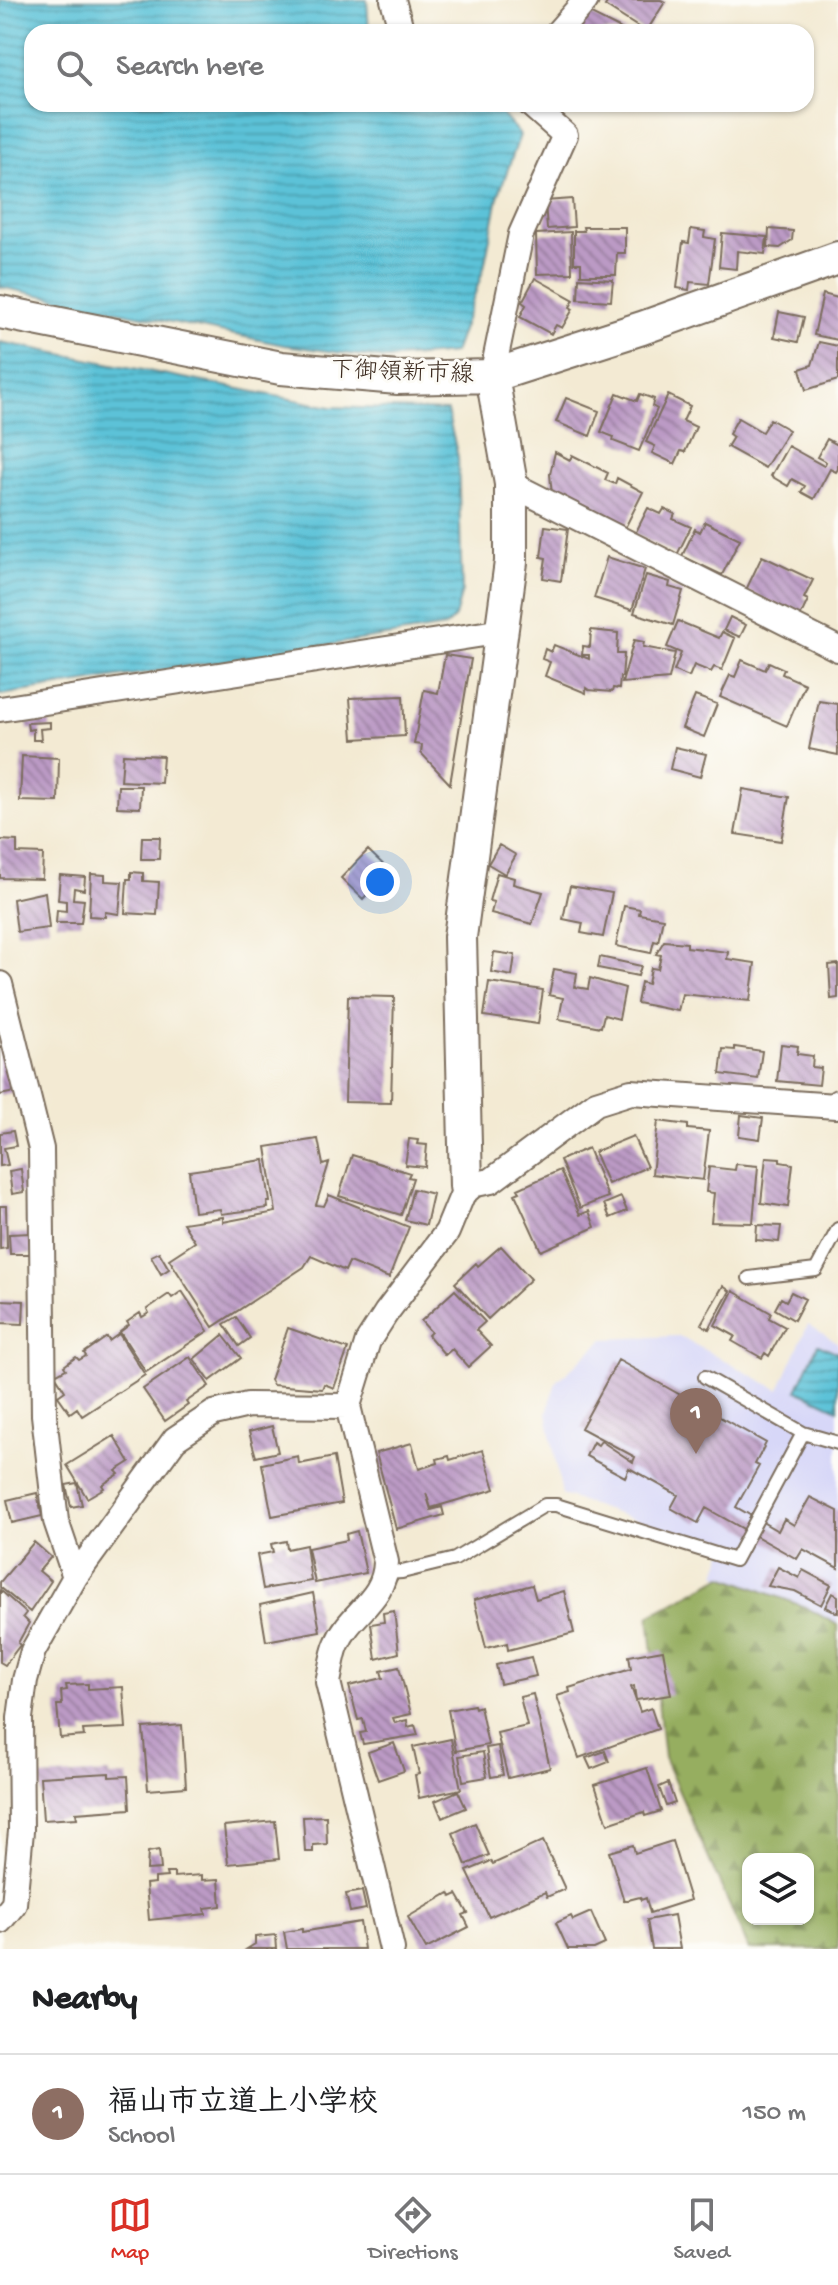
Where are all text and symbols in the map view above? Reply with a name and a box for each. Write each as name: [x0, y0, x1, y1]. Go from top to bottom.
search box: [24, 24, 814, 112]
icon: search: [52, 46, 96, 90]
text: Search here: [116, 51, 264, 86]
street label: 下御領新市線: [330, 356, 474, 391]
your location: [360, 862, 400, 902]
pin: 1: [670, 1388, 722, 1454]
map controls: [742, 1853, 814, 1925]
button: layers: [742, 1853, 814, 1925]
text: Nearby: [32, 1981, 137, 2021]
text: 福山市立道上小学校: [108, 2087, 378, 2122]
text: 1: [53, 2099, 63, 2130]
text: 150 m: [742, 2099, 806, 2130]
text: School: [108, 2122, 176, 2153]
tab: Map: [108, 2193, 152, 2267]
tab: Directions: [368, 2193, 458, 2267]
tab: Saved: [674, 2193, 730, 2267]

